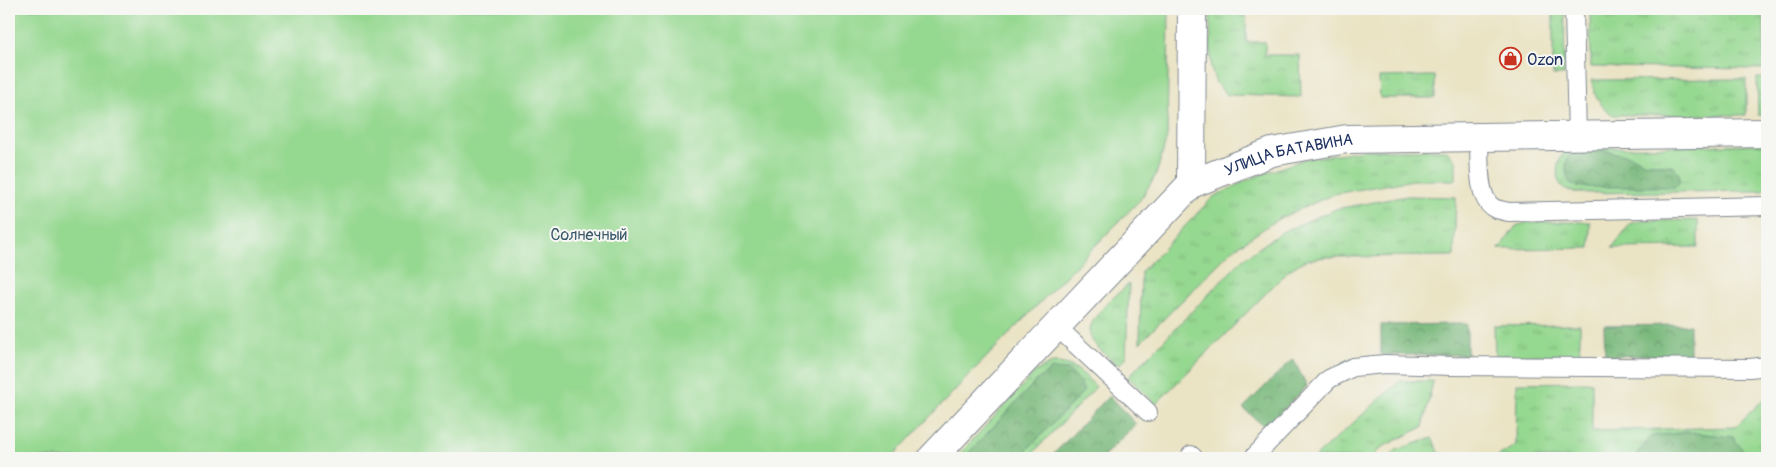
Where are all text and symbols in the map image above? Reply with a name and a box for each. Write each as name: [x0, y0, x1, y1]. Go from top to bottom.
shop icon: Ozon: [1499, 47, 1523, 71]
place label: Ozon: [1527, 50, 1563, 70]
street label: УЛИЦА БАТАВИНА: [1222, 130, 1353, 181]
park label: Солнечный: [551, 225, 627, 245]

